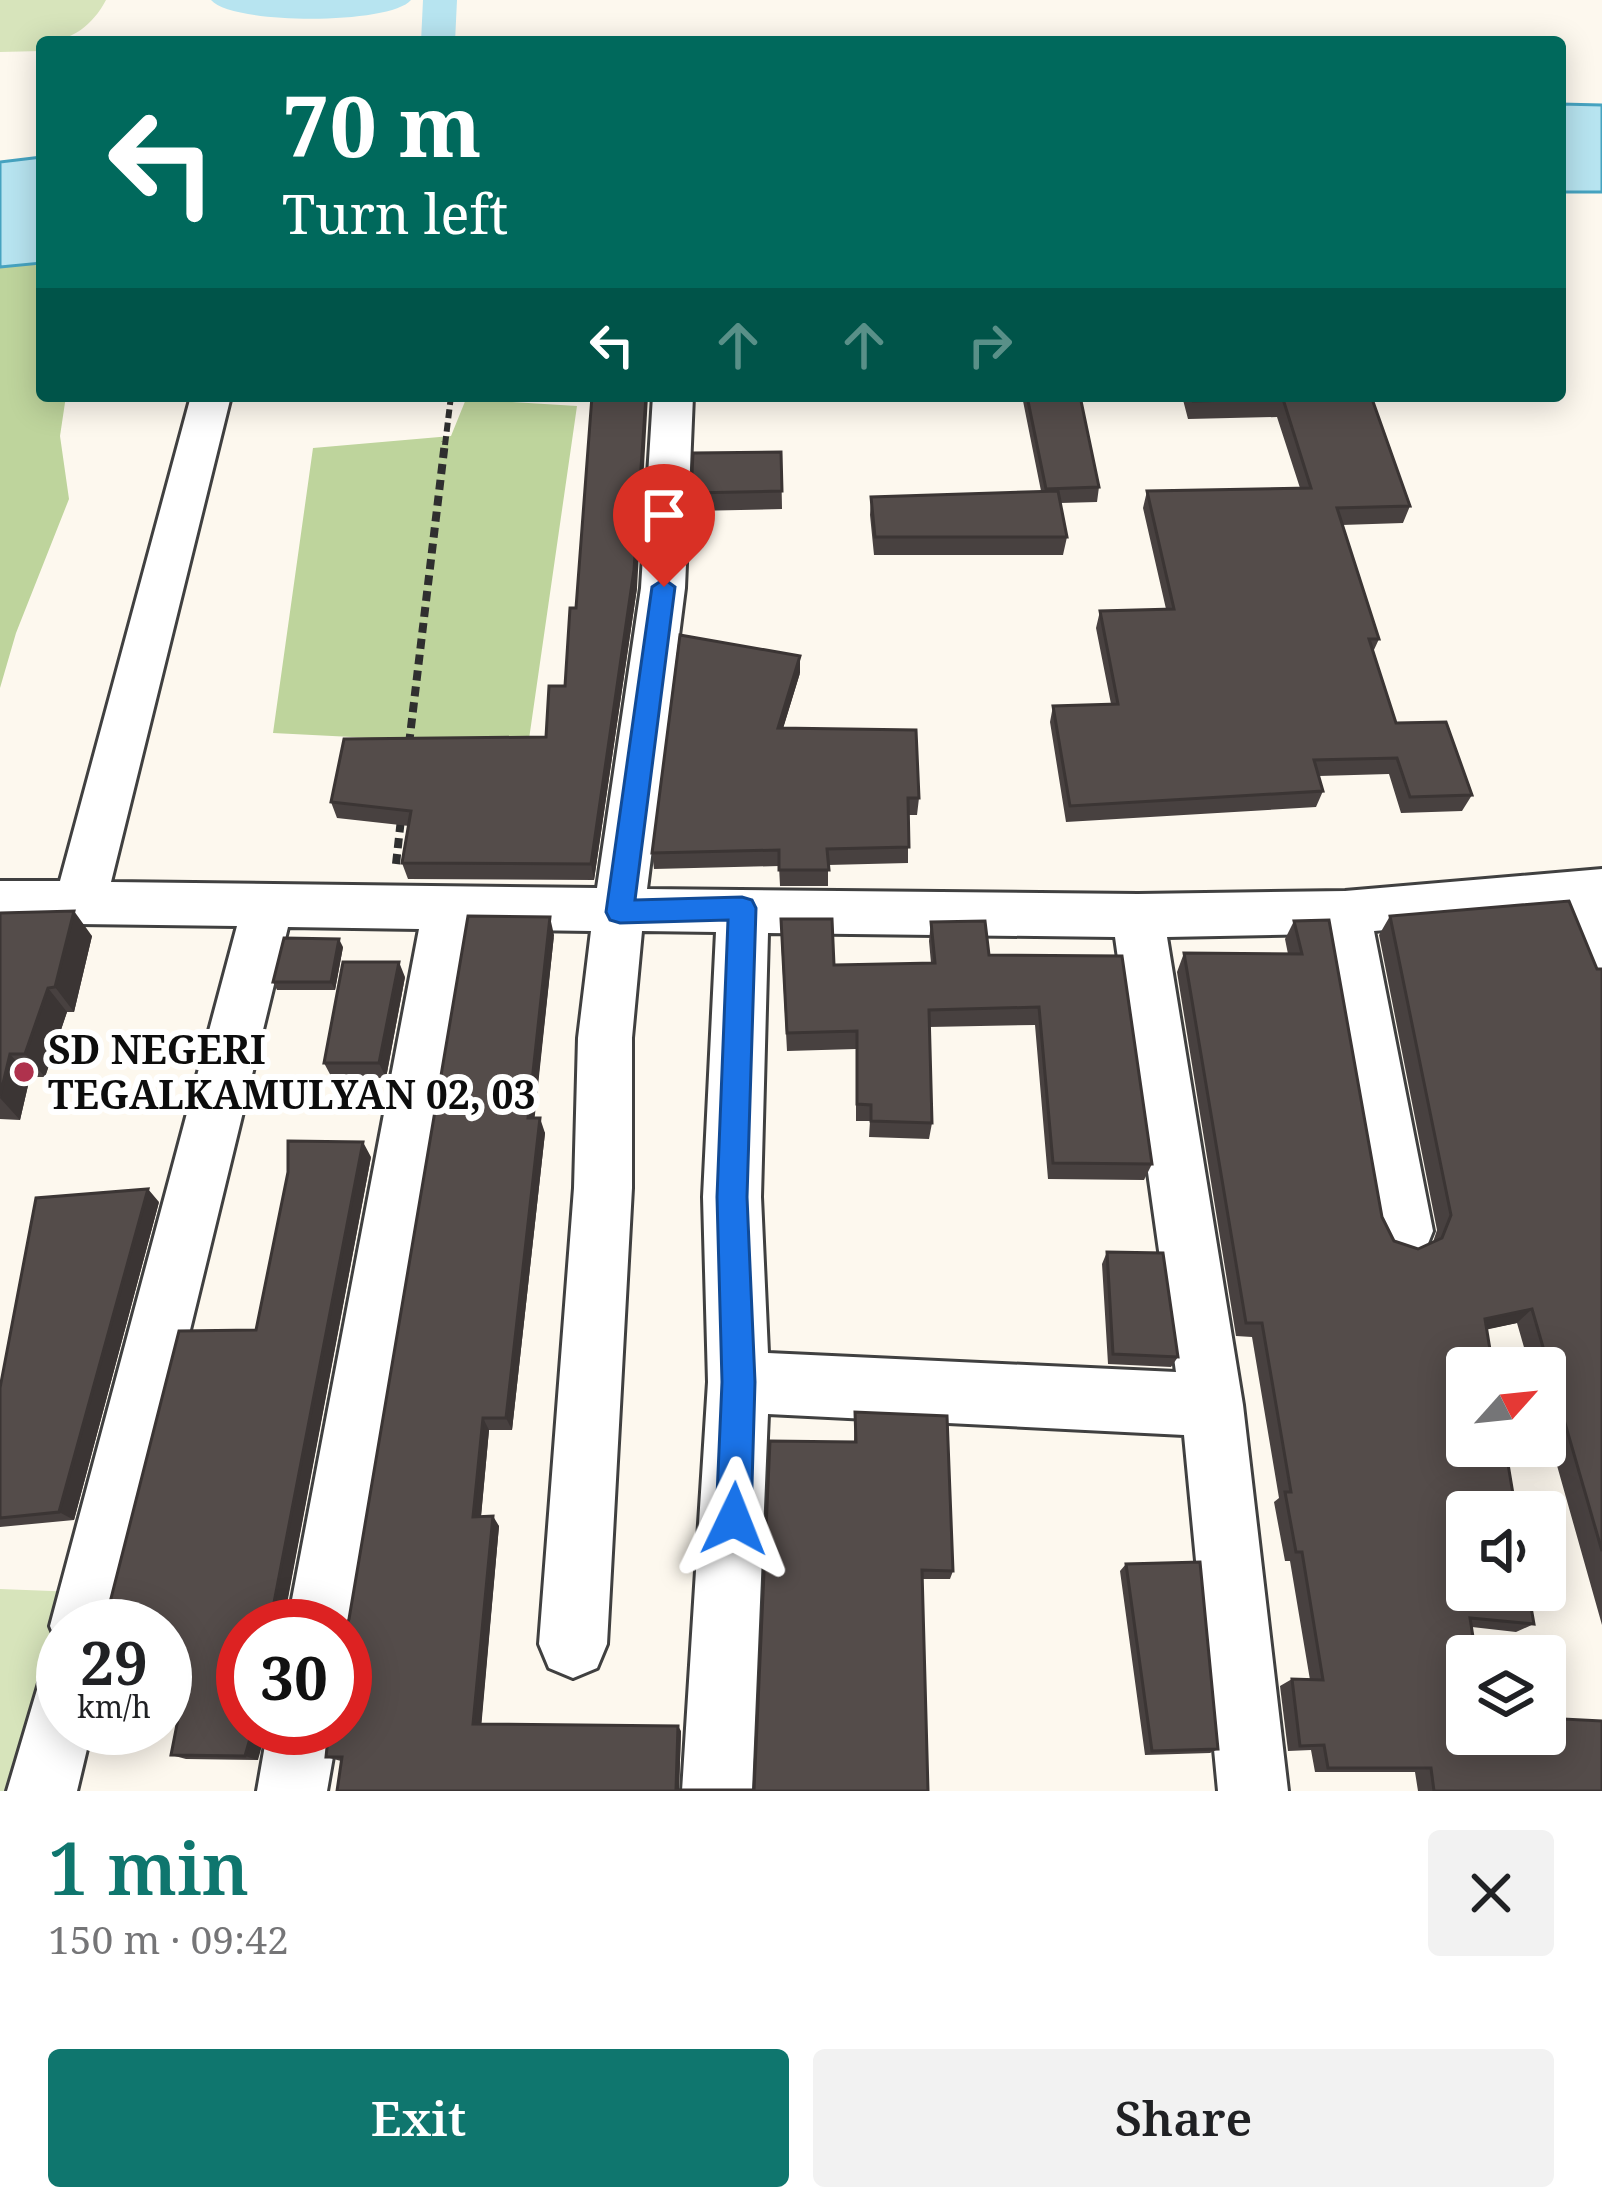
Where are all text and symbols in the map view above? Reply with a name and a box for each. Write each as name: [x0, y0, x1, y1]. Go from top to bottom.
text: 70 m: [282, 67, 482, 182]
icon: left: [84, 84, 240, 240]
text: Turn left: [282, 176, 508, 250]
icon: left: [579, 312, 645, 378]
icon: ahead: [705, 312, 771, 378]
icon: ahead: [831, 312, 897, 378]
icon: right: [957, 312, 1023, 378]
pin: [613, 464, 715, 587]
icon: arrive: [631, 482, 697, 548]
place label: SD NEGERI TEGALKAMULYAN 02, 03: [48, 1022, 536, 1120]
marker: SD NEGERI TEGALKAMULYAN 02, 03: [11, 1059, 37, 1085]
north arrow: [1446, 1347, 1566, 1467]
map controls: [1446, 1347, 1566, 1755]
position arrow: [671, 1456, 797, 1582]
button: sound: [1446, 1491, 1566, 1611]
speed limit sign: 30: [216, 1599, 372, 1755]
text: 29: [80, 1621, 148, 1703]
button: layers: [1446, 1635, 1566, 1755]
text: km/h: [77, 1686, 151, 1727]
text: 1 min: [48, 1818, 249, 1916]
button: close: [1428, 1830, 1554, 1956]
text: 150 m · 09:42: [48, 1912, 289, 1965]
button: Exit: [48, 2049, 789, 2187]
button: Share: [813, 2049, 1554, 2187]

